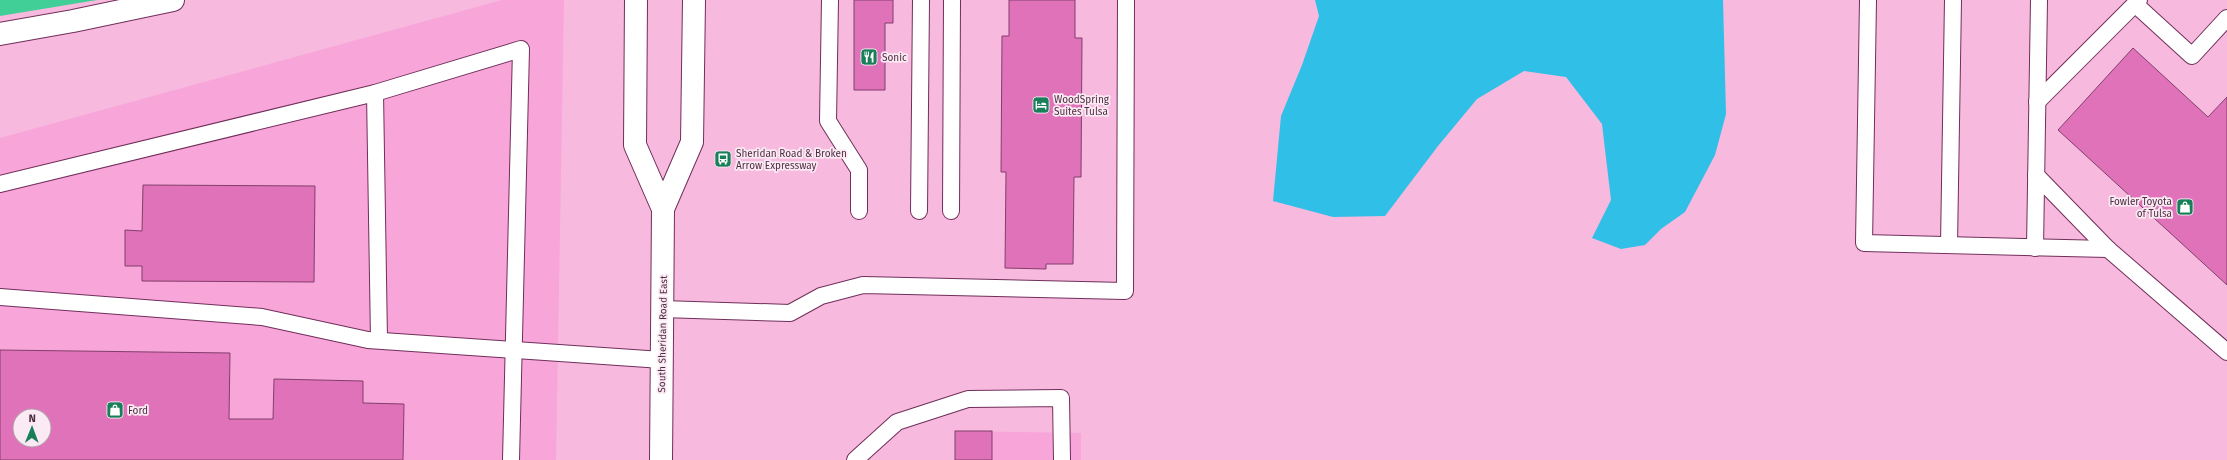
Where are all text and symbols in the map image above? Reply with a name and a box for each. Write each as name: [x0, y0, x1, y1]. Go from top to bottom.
restaurant icon: Sonic: [859, 47, 879, 67]
place label: Sonic: [882, 52, 907, 64]
place label: WoodSpring Suites Tulsa: [1054, 94, 1110, 118]
hotel icon: WoodSpring Suites Tulsa: [1031, 95, 1051, 115]
place label: Sheridan Road & Broken Arrow Expressway: [736, 148, 847, 172]
bus stop icon: Sheridan Road & Broken Arrow Expressway: [713, 149, 733, 169]
place label: Fowler Toyota of Tulsa: [2109, 196, 2172, 220]
shop icon: Fowler Toyota of Tulsa: [2175, 197, 2195, 217]
street label: South Sheridan Road East: [656, 275, 670, 393]
shop icon: Ford: [105, 400, 125, 420]
place label: Ford: [128, 405, 148, 417]
north arrow: [12, 408, 52, 448]
text: N: [28, 412, 36, 425]

